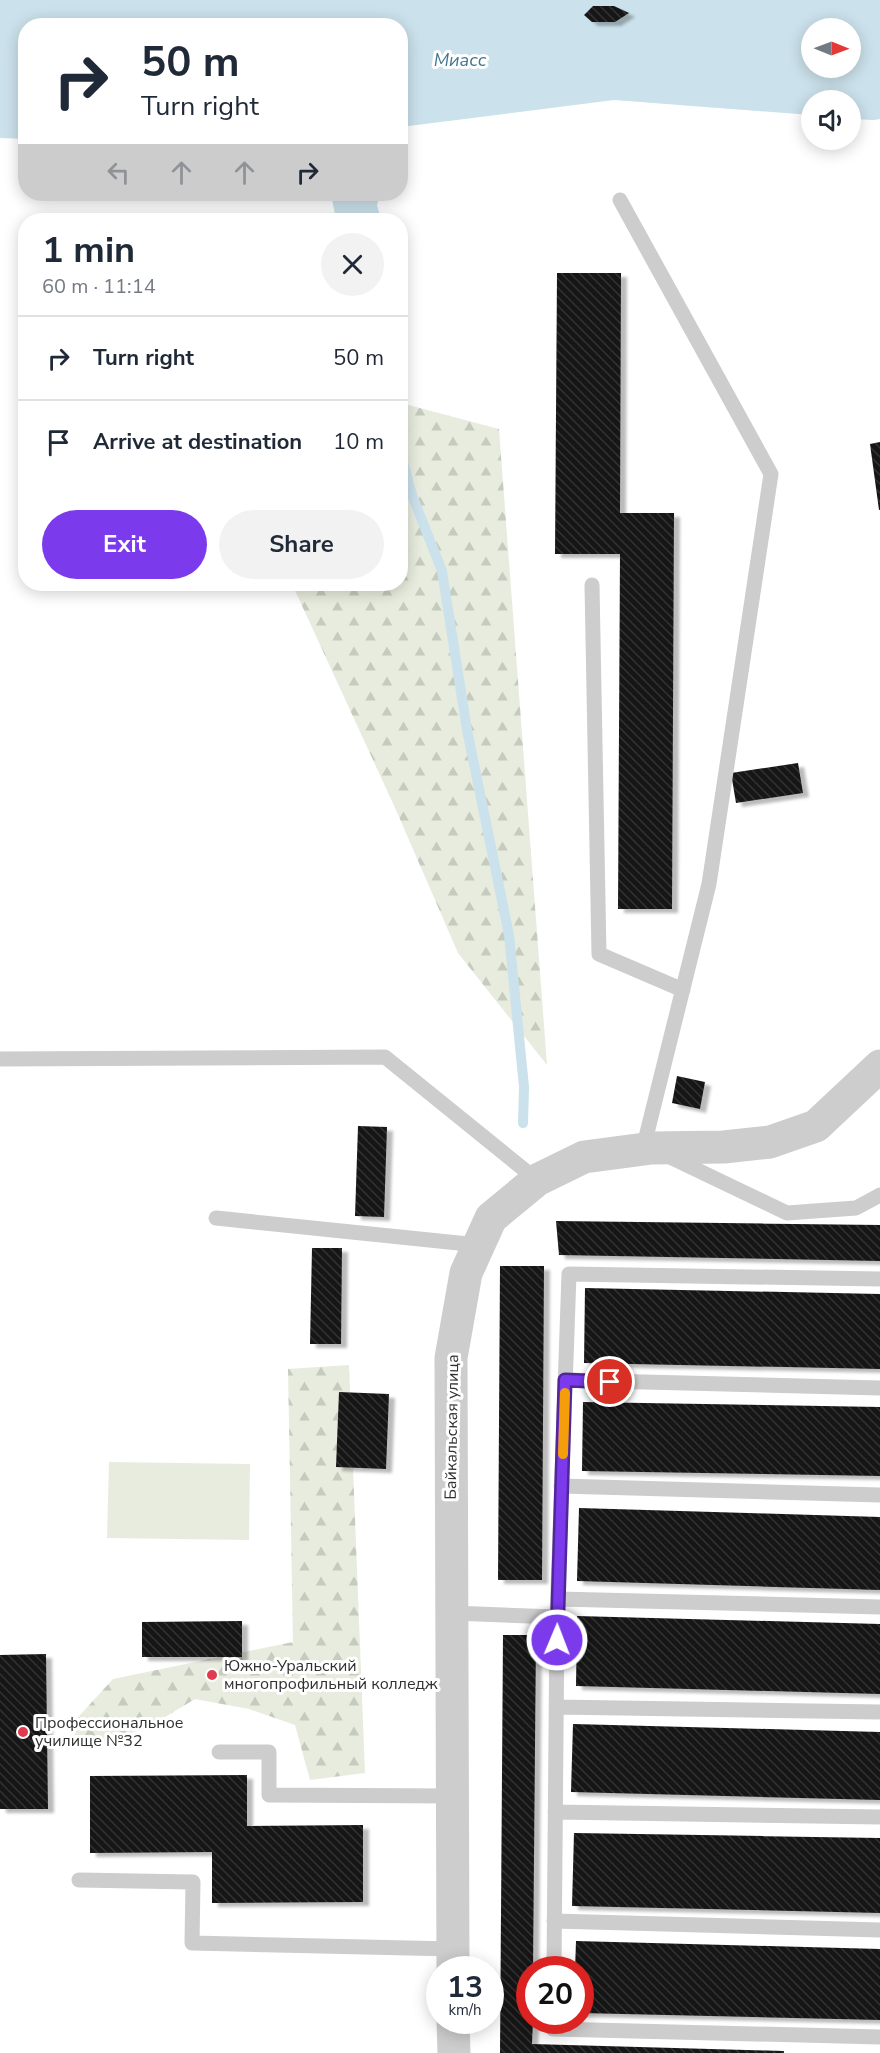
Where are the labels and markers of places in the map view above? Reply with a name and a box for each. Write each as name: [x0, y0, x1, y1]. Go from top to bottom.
pin: [584, 1356, 635, 1407]
place label: Южно-Уральский многопрофильный колледж: [224, 1655, 438, 1695]
marker: Южно-Уральский многопрофильный колледж: [205, 1668, 219, 1682]
place label: Профессиональное училище №32: [35, 1712, 183, 1752]
marker: Профессиональное училище №32: [16, 1725, 30, 1739]

